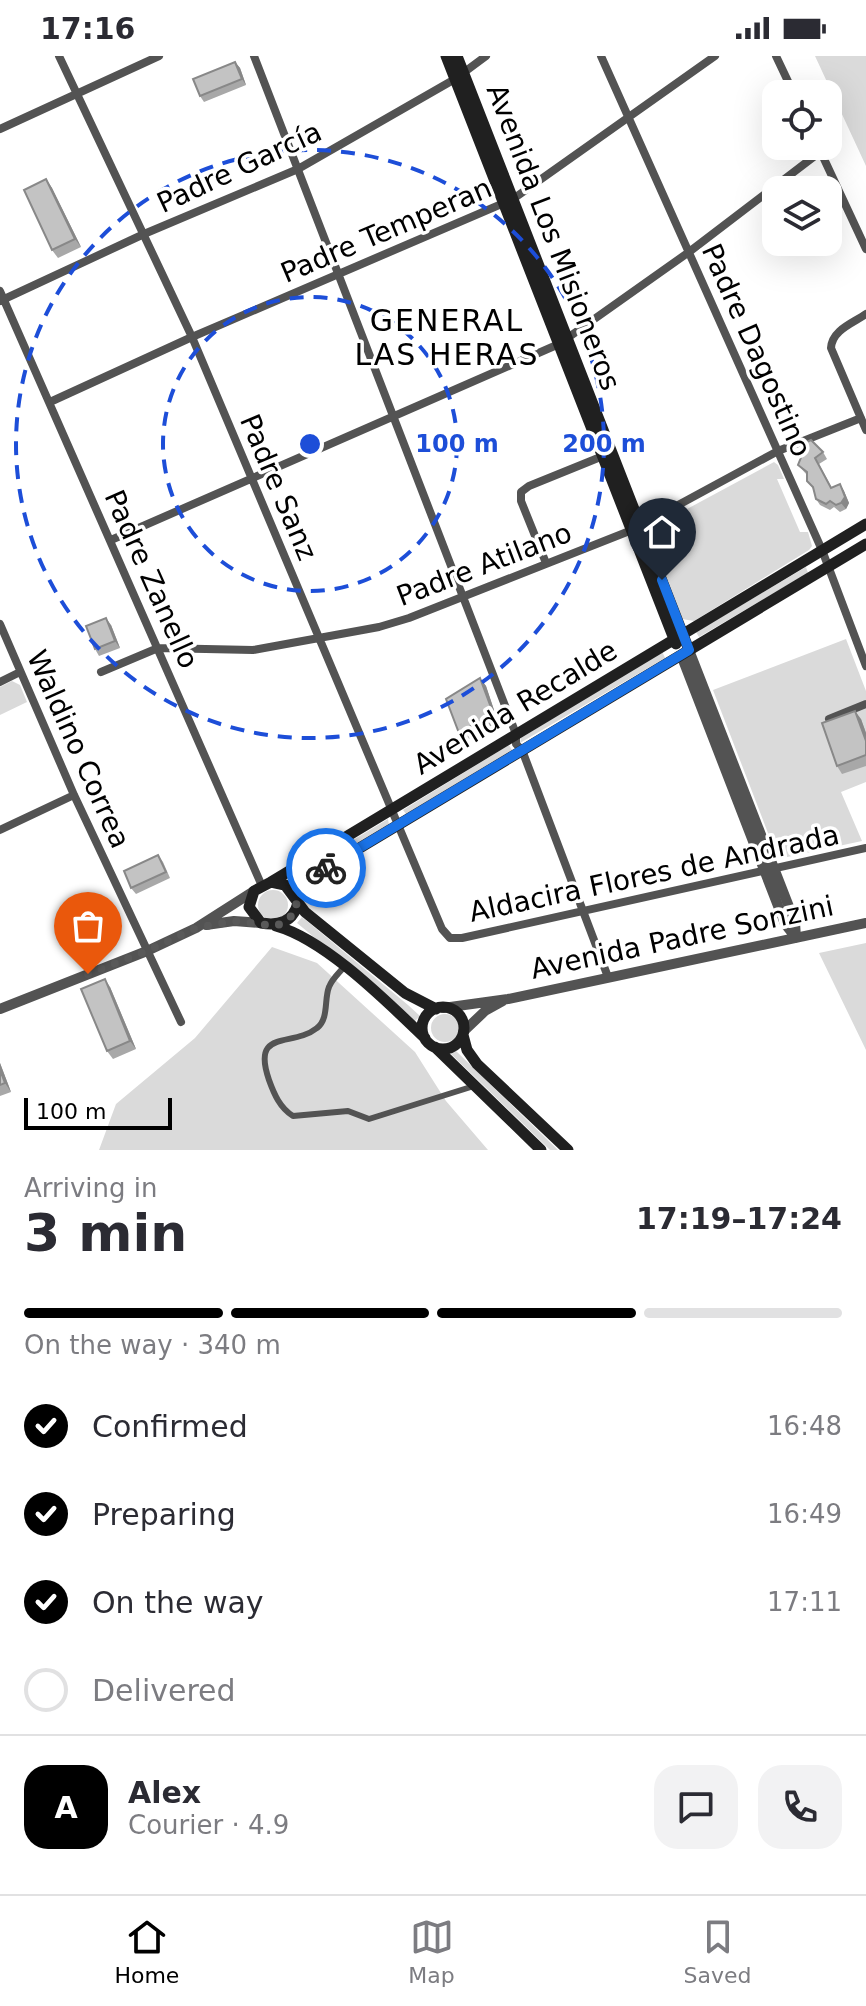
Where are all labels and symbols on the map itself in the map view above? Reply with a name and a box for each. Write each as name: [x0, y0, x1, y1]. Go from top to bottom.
street label: Avenida Los Misioneros: [480, 79, 627, 395]
street label: Padre García: [152, 115, 327, 220]
street label: Padre Temperan: [276, 171, 497, 290]
street label: Padre Dagostino: [695, 239, 818, 462]
district label: GENERAL LAS HERAS: [354, 303, 540, 372]
street label: Padre Sanz: [233, 409, 324, 565]
centre of rings: [296, 430, 324, 458]
text: 100 m: [415, 430, 499, 458]
text: 200 m: [562, 430, 646, 458]
street label: Padre Zanello: [98, 485, 206, 673]
pin: [628, 498, 696, 580]
street label: Padre Atilano: [392, 516, 576, 613]
street label: Avenida Recalde: [408, 634, 623, 781]
street label: Waldino Correa: [20, 645, 137, 853]
street label: Aldacira Flores de Andrada: [466, 818, 842, 929]
courier: [286, 828, 366, 908]
street label: Avenida Padre Sonzini: [528, 889, 837, 986]
pin: [54, 892, 122, 974]
scale bar: [24, 1094, 172, 1130]

